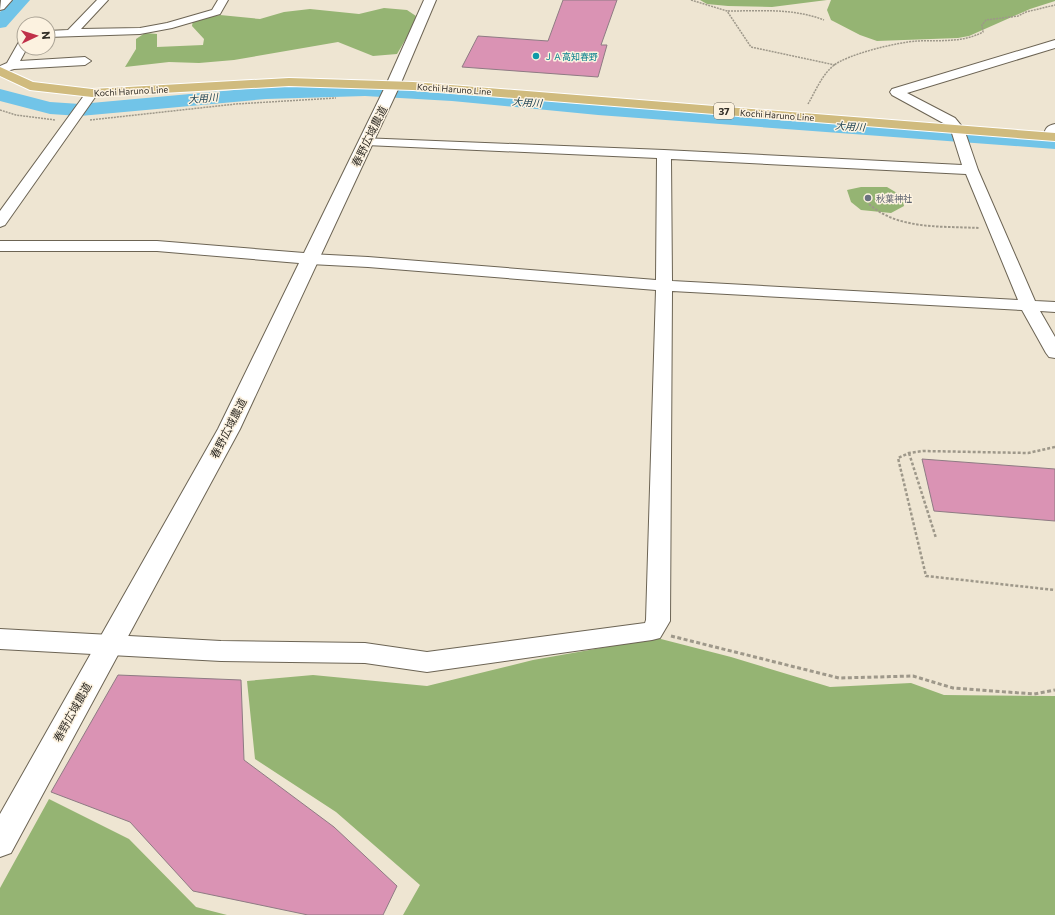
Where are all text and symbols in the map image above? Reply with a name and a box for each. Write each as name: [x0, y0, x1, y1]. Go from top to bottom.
north arrow: [16, 16, 56, 56]
text: N: [40, 31, 53, 40]
marker: ＪＡ高知春野: [531, 51, 541, 61]
place label: ＪＡ高知春野: [544, 51, 598, 62]
street label: Kochi Haruno Line: [416, 81, 492, 97]
street label: Kochi Haruno Line: [94, 84, 169, 98]
water label: 大用川: [188, 91, 219, 105]
water label: 大用川: [512, 95, 543, 109]
street label: 春野広域農道: [349, 103, 389, 169]
road number: 37: [714, 103, 734, 119]
street label: Kochi Haruno Line: [739, 107, 815, 123]
water label: 大用川: [835, 119, 866, 133]
marker: 秋葉神社: [863, 193, 873, 203]
place label: 秋葉神社: [876, 193, 912, 204]
street label: 春野広域農道: [207, 396, 249, 460]
street label: 春野広域農道: [50, 680, 94, 744]

